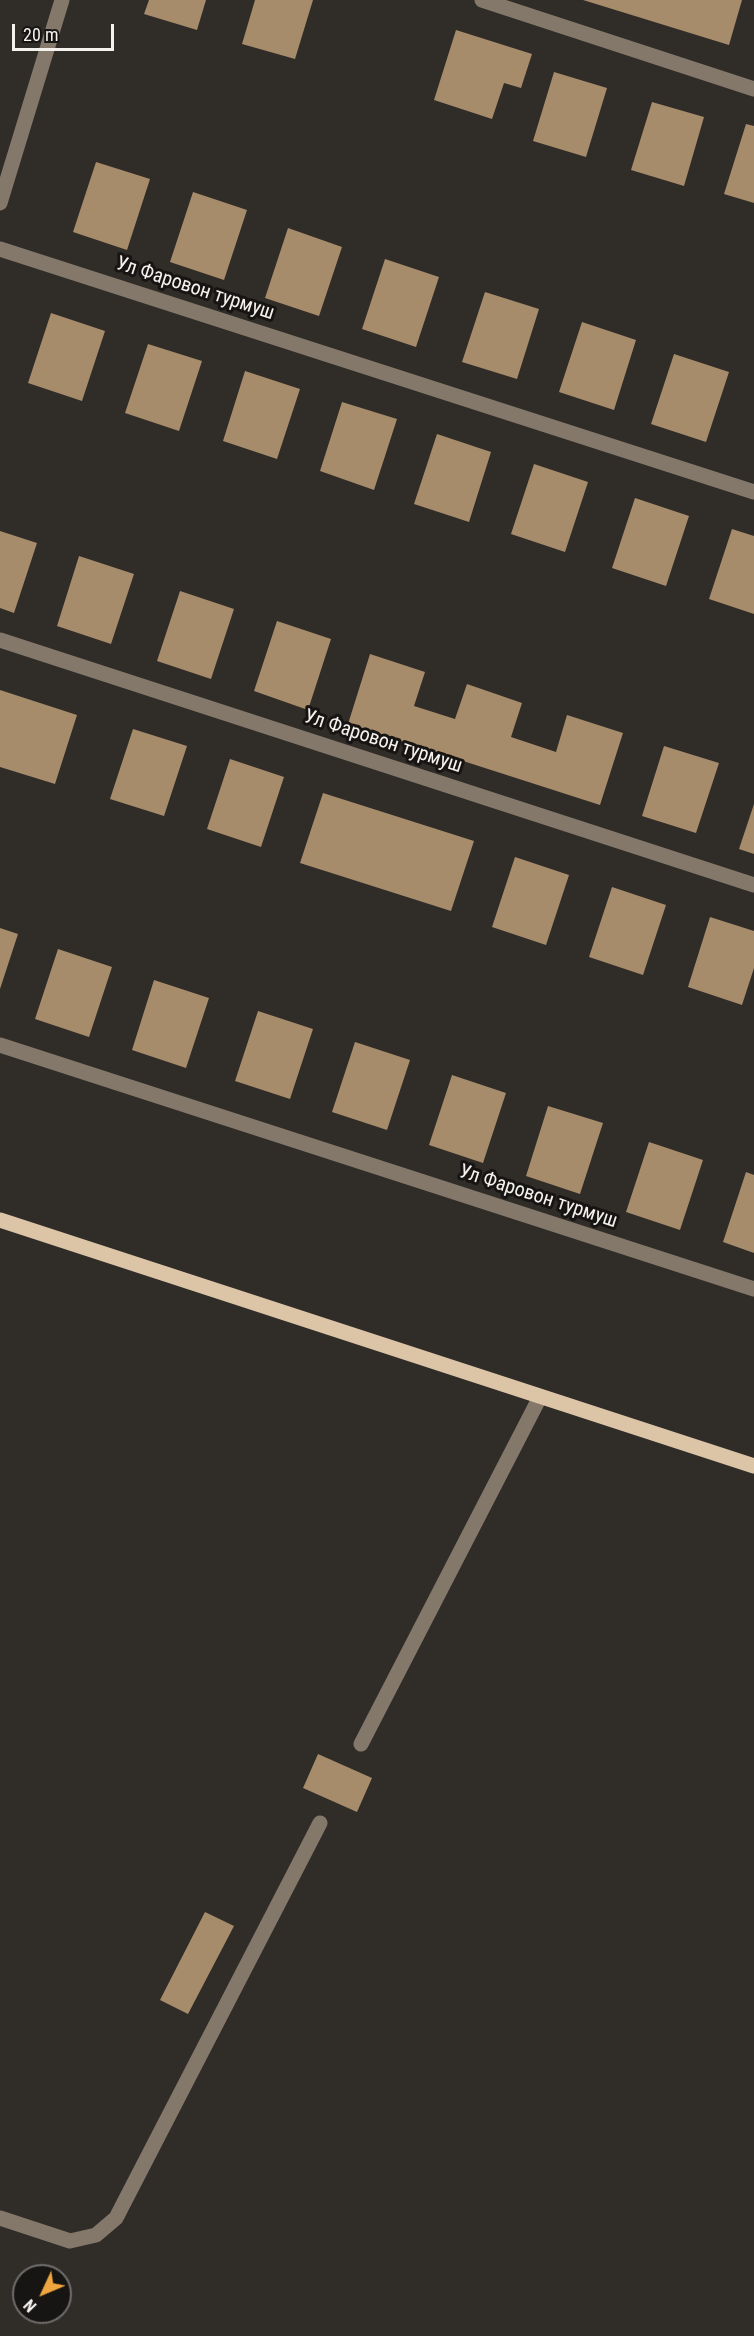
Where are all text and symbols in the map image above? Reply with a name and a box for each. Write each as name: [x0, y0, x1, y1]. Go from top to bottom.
scale bar: [15, 12, 117, 50]
text: 20 m: [23, 24, 58, 45]
street label: Ул Фаровон турмуш: [113, 252, 277, 326]
street label: Ул Фаровон турмуш: [301, 705, 465, 779]
street label: Ул Фаровон турмуш: [456, 1160, 620, 1234]
north arrow: [12, 2264, 72, 2324]
text: N: [20, 2295, 40, 2316]

